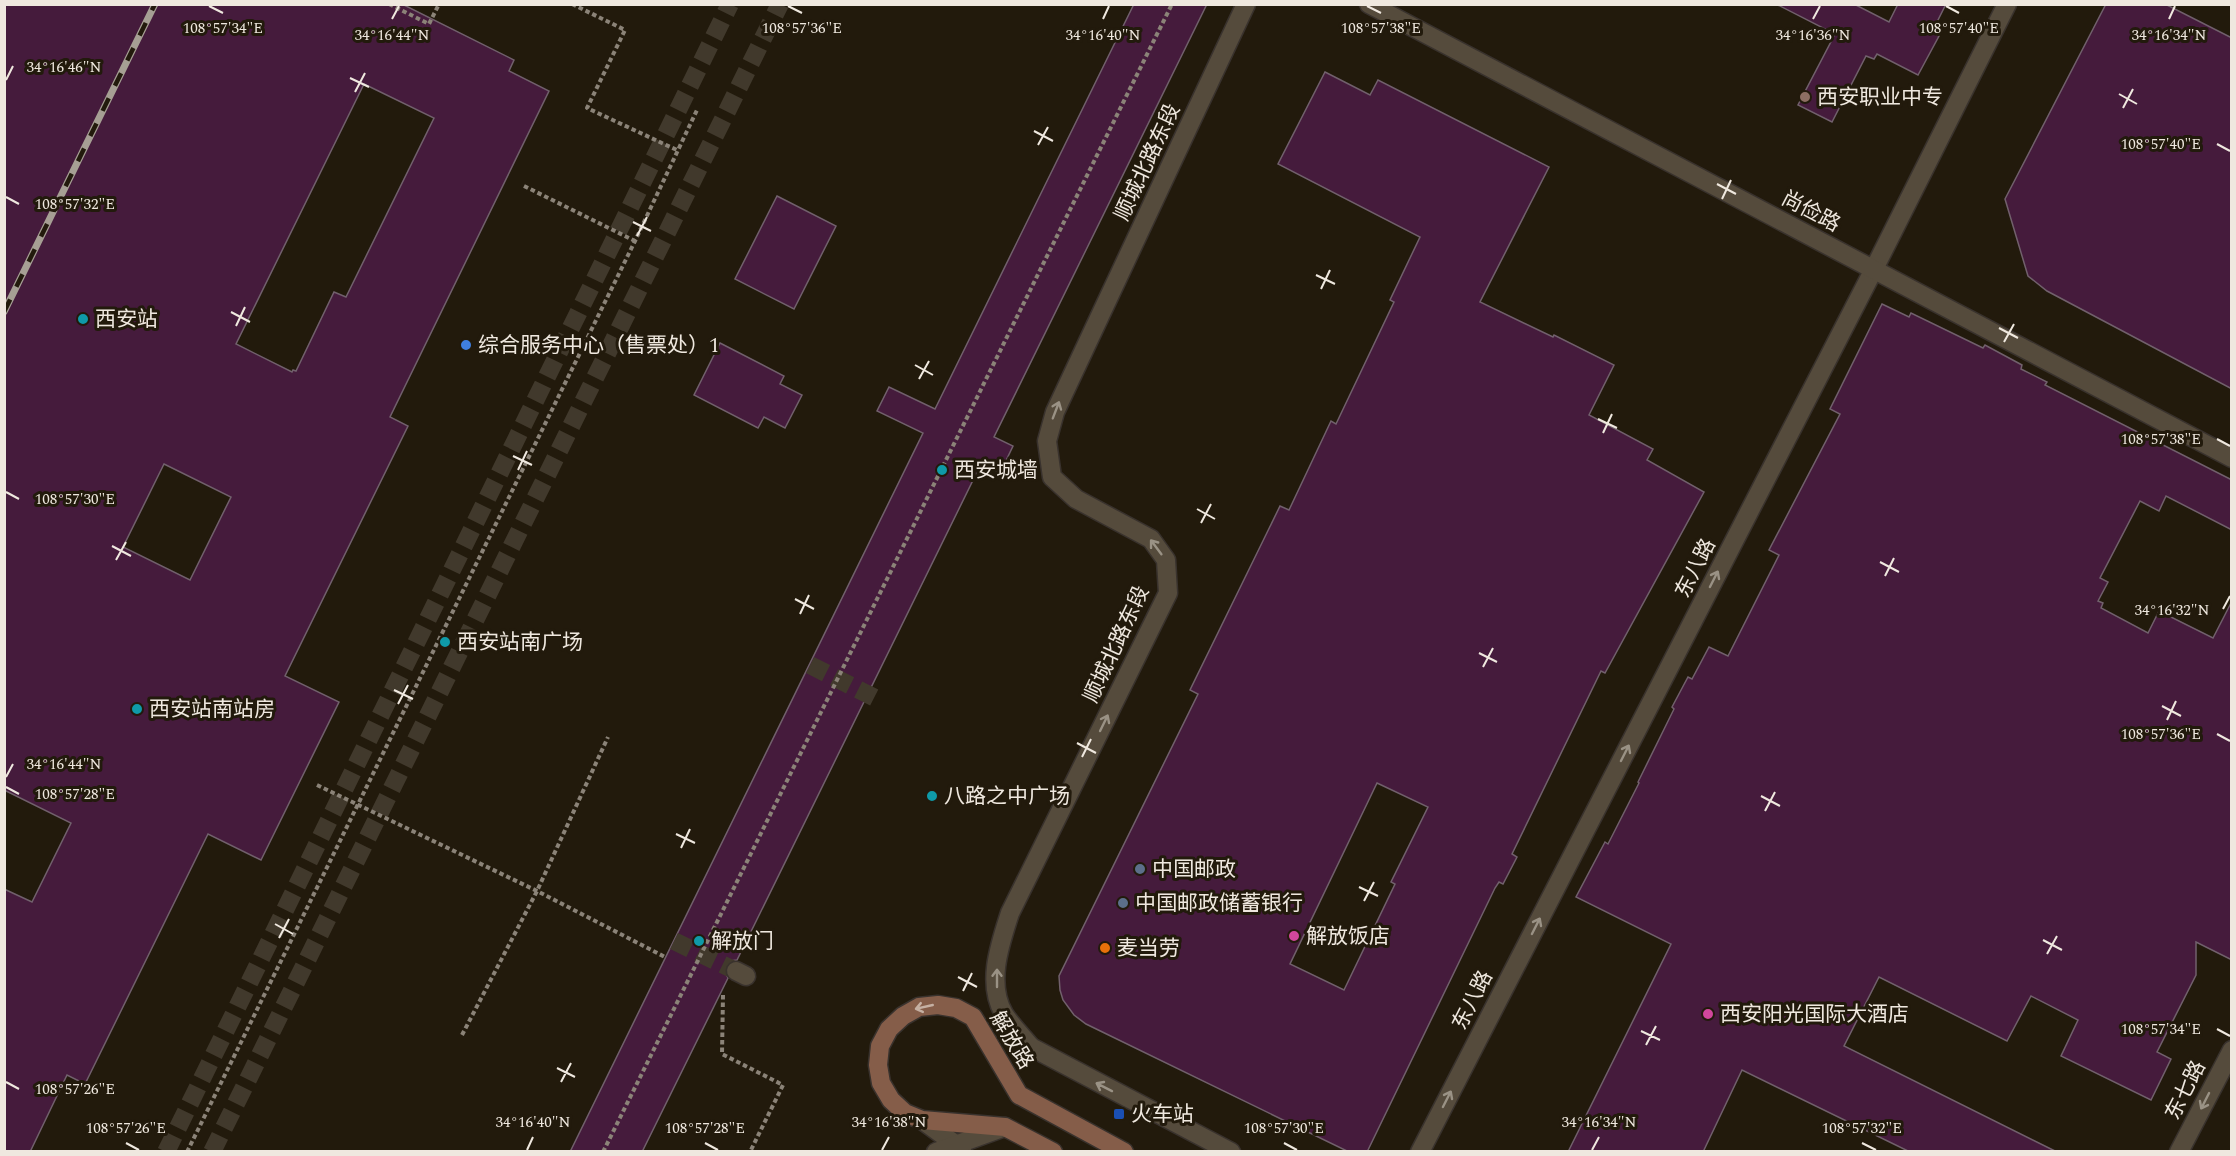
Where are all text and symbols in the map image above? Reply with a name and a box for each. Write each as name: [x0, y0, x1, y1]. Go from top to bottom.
text: 108°57'34"E: [183, 17, 263, 40]
text: 108°57'36"E: [762, 17, 842, 40]
text: 108°57'38"E: [1341, 17, 1421, 40]
text: 108°57'40"E: [1919, 17, 1999, 40]
text: 34°16'44"N: [355, 24, 430, 47]
text: 34°16'40"N: [1066, 24, 1141, 47]
text: 34°16'36"N: [1776, 24, 1851, 47]
text: 34°16'34"N: [2132, 24, 2207, 47]
text: 34°16'46"N: [27, 56, 102, 79]
place label: 西安职业中专: [1817, 82, 1943, 114]
marker: 西安职业中专: [1798, 90, 1812, 104]
street label: 顺城北路东段: [1107, 99, 1189, 226]
text: 108°57'40"E: [2121, 133, 2201, 156]
street label: 尚俭路: [1775, 183, 1846, 241]
text: 108°57'32"E: [35, 193, 115, 216]
place label: 西安站: [95, 304, 158, 336]
marker: 西安站: [76, 312, 90, 326]
place label: 综合服务中心（售票处）1: [478, 330, 720, 362]
marker: 综合服务中心（售票处）1: [459, 338, 473, 352]
one-way arrow: [1052, 401, 1063, 420]
text: 108°57'38"E: [2121, 428, 2201, 451]
place label: 西安城墙: [954, 455, 1038, 487]
marker: 西安城墙: [935, 463, 949, 477]
text: 108°57'30"E: [35, 488, 115, 511]
street label: 东八路: [1667, 533, 1724, 604]
one-way arrow: [1150, 539, 1162, 555]
one-way arrow: [1709, 571, 1720, 589]
street label: 顺城北路东段: [1076, 581, 1158, 708]
text: 34°16'32"N: [2135, 599, 2210, 622]
place label: 西安站南广场: [457, 627, 583, 659]
marker: 西安站南广场: [438, 635, 452, 649]
place label: 西安站南站房: [149, 694, 275, 726]
marker: 西安站南站房: [130, 702, 144, 716]
one-way arrow: [1099, 715, 1110, 733]
text: 108°57'36"E: [2121, 723, 2201, 746]
one-way arrow: [1620, 744, 1631, 762]
text: 34°16'44"N: [27, 753, 102, 776]
place label: 八路之中广场: [944, 781, 1070, 813]
text: 108°57'28"E: [35, 783, 115, 806]
marker: 八路之中广场: [925, 789, 939, 803]
place label: 中国邮政: [1152, 854, 1236, 886]
marker: 中国邮政: [1133, 862, 1147, 876]
place label: 中国邮政储蓄银行: [1135, 888, 1303, 920]
marker: 中国邮政储蓄银行: [1116, 896, 1130, 910]
one-way arrow: [1530, 918, 1542, 935]
place label: 解放饭店: [1306, 921, 1390, 953]
place label: 解放门: [711, 926, 774, 958]
marker: 解放饭店: [1287, 929, 1301, 943]
place label: 麦当劳: [1117, 933, 1180, 965]
marker: 解放门: [692, 934, 706, 948]
marker: 麦当劳: [1098, 941, 1112, 955]
street label: 东八路: [1444, 965, 1501, 1036]
one-way arrow: [991, 969, 1003, 989]
place label: 西安阳光国际大酒店: [1720, 999, 1909, 1031]
one-way arrow: [915, 1002, 934, 1014]
street label: 解放路: [981, 1005, 1041, 1076]
marker: 西安阳光国际大酒店: [1701, 1007, 1715, 1021]
text: 108°57'34"E: [2121, 1018, 2201, 1041]
street label: 东七路: [2157, 1055, 2214, 1126]
text: 108°57'26"E: [35, 1078, 115, 1101]
one-way arrow: [1096, 1080, 1114, 1092]
one-way arrow: [1442, 1091, 1453, 1109]
one-way arrow: [2199, 1091, 2210, 1109]
place label: 火车站: [1131, 1099, 1194, 1131]
marker: 火车站: [1112, 1107, 1126, 1121]
text: 34°16'40"N: [496, 1111, 571, 1134]
text: 34°16'38"N: [852, 1111, 927, 1134]
text: 34°16'34"N: [1562, 1111, 1637, 1134]
text: 108°57'26"E: [86, 1117, 166, 1140]
text: 108°57'28"E: [665, 1117, 745, 1140]
text: 108°57'30"E: [1244, 1117, 1324, 1140]
text: 108°57'32"E: [1822, 1117, 1902, 1140]

